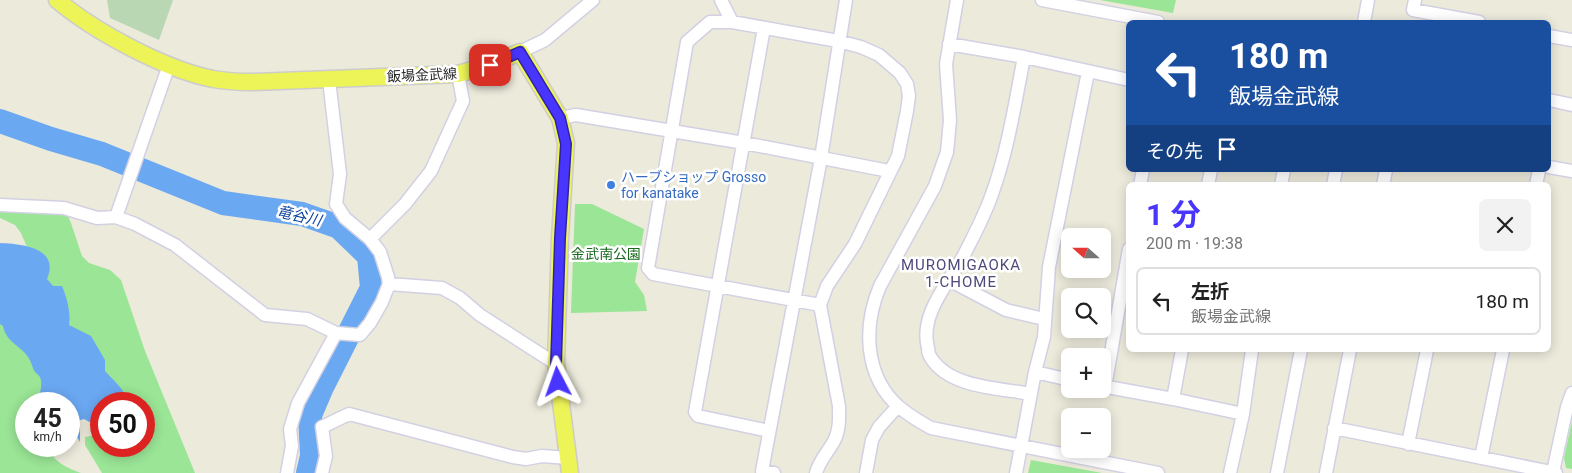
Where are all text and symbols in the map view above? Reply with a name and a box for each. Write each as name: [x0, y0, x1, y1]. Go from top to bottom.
text: 180 m: [1229, 36, 1328, 77]
icon: left: [1146, 40, 1211, 105]
pin: [469, 44, 511, 86]
icon: arrive: [476, 51, 504, 79]
street label: 飯場金武線: [387, 65, 457, 85]
text: 飯場金武線: [1229, 84, 1339, 109]
icon: arrive: [1213, 135, 1241, 163]
text: その先: [1146, 140, 1203, 163]
place label: ハーブショップ Grosso for kanatake: [621, 169, 766, 201]
marker: ハーブショップ Grosso for kanatake: [605, 179, 617, 191]
text: 1 分: [1146, 197, 1201, 232]
button: close: [1479, 199, 1531, 251]
water label: 竜谷川: [275, 202, 325, 230]
north arrow: [1061, 228, 1111, 278]
map controls: [1061, 228, 1111, 458]
text: 200 m · 19:38: [1146, 234, 1243, 253]
park label: 金武南公園: [571, 246, 641, 262]
district label: MUROMIGAOKA 1-CHOME: [901, 256, 1021, 291]
text: 左折: [1191, 280, 1229, 303]
icon: left: [1148, 287, 1176, 315]
button: search: [1061, 288, 1111, 338]
text: 180 m: [1476, 290, 1529, 313]
text: 飯場金武線: [1191, 307, 1271, 326]
button: +: [1061, 348, 1111, 398]
position arrow: [531, 355, 583, 407]
speed limit sign: 50: [90, 392, 155, 457]
text: 45: [33, 404, 62, 433]
button: −: [1061, 408, 1111, 458]
text: km/h: [33, 430, 62, 444]

